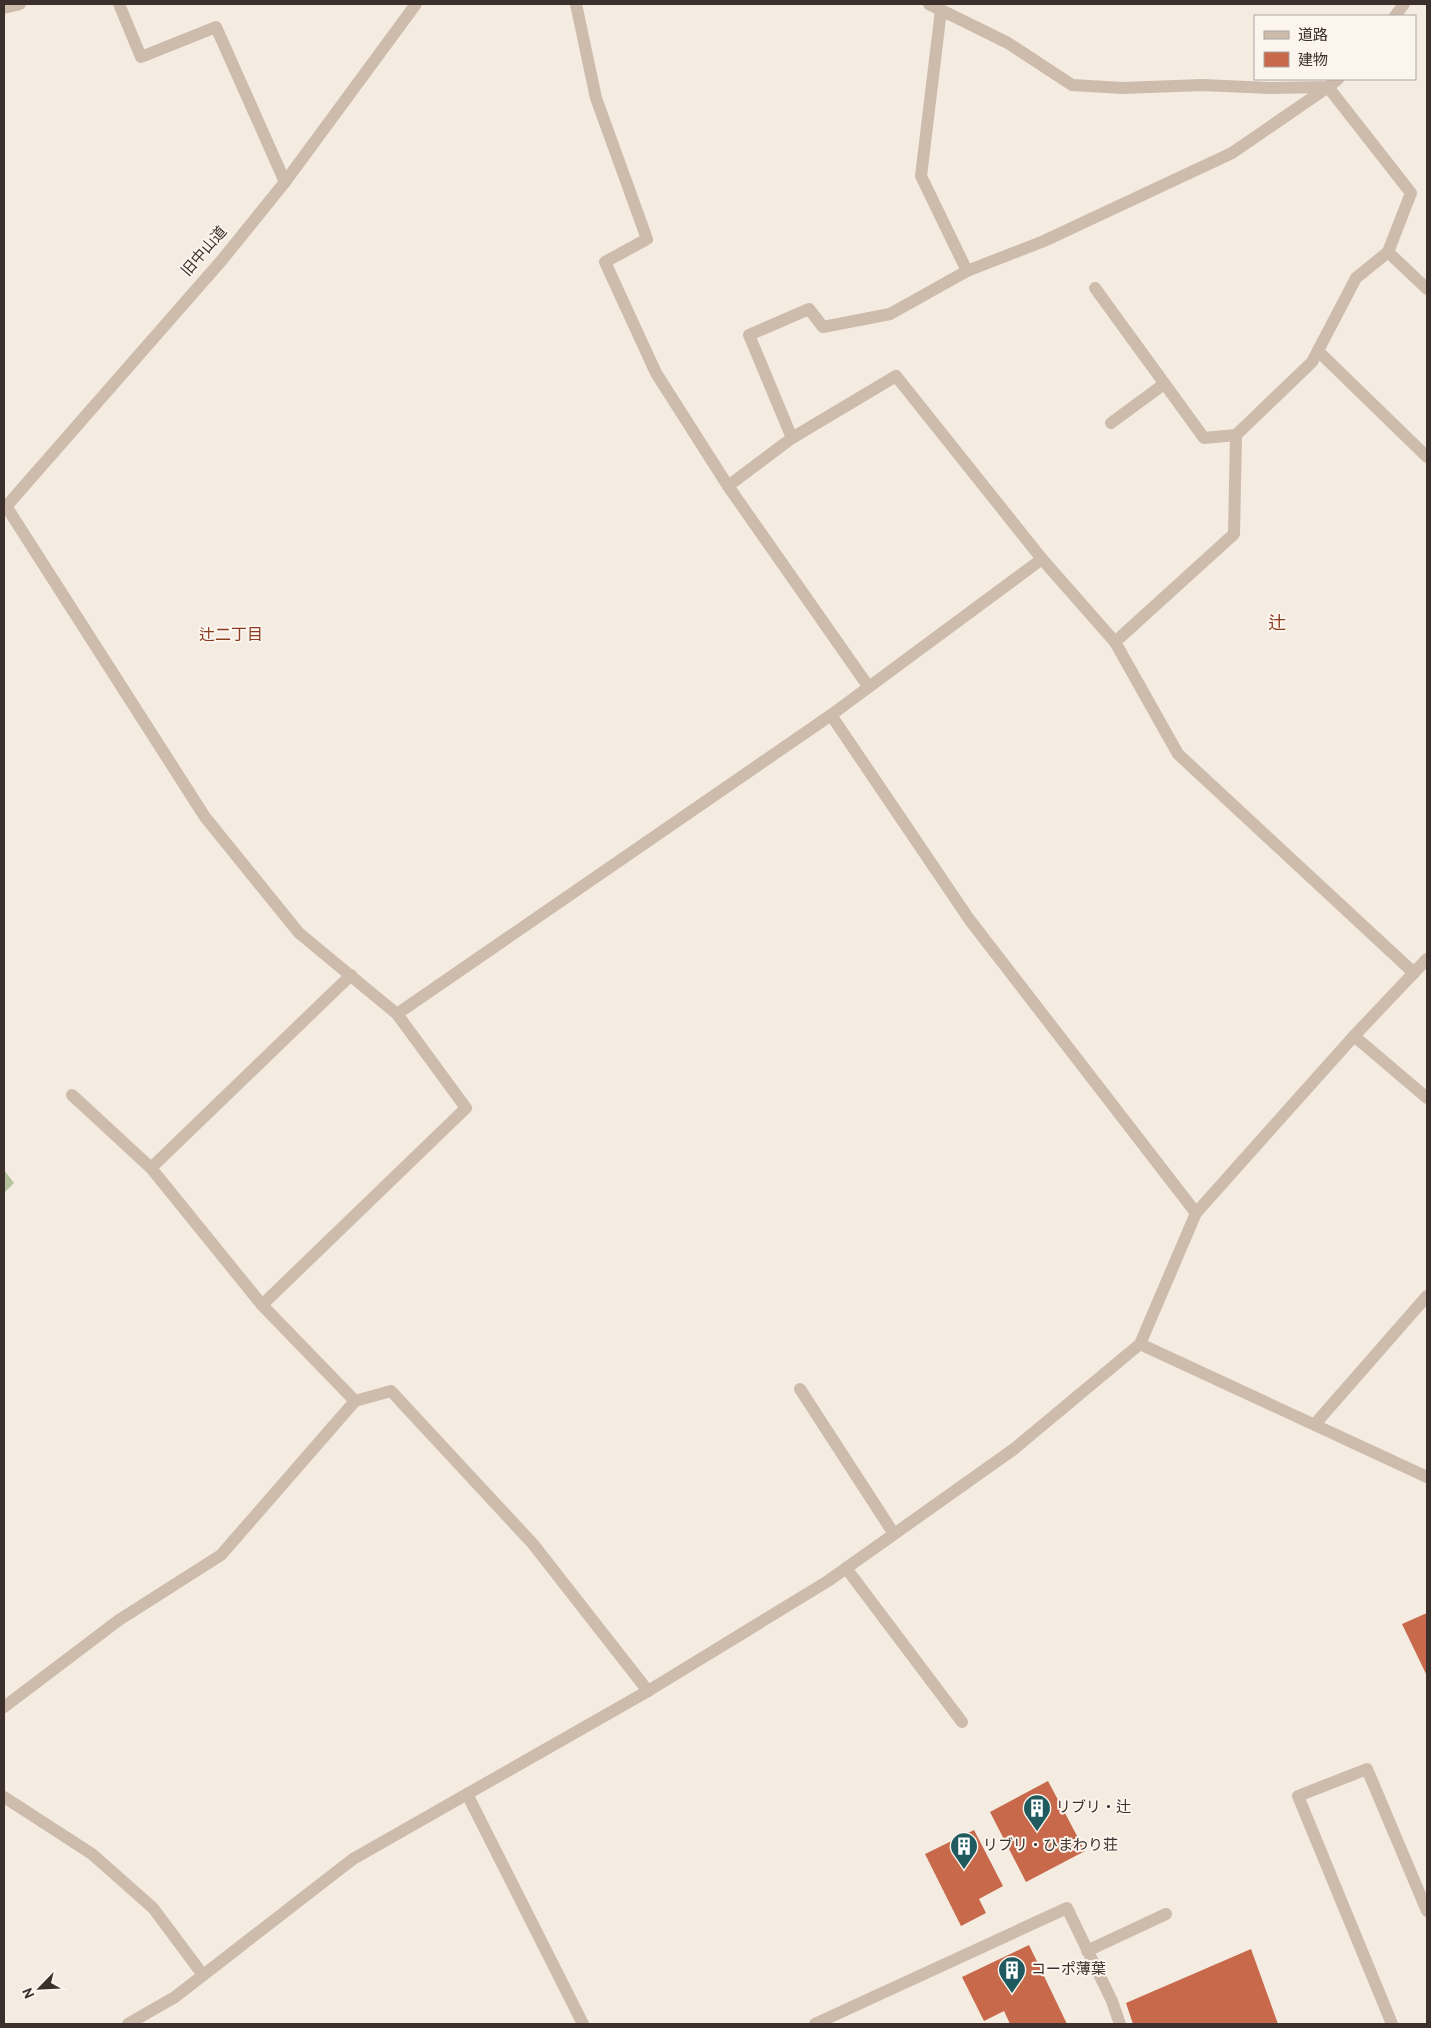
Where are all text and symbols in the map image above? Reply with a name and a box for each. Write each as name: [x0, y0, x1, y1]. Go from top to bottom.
legend: [1254, 15, 1416, 80]
text: 道路: [1298, 27, 1328, 46]
text: 建物: [1298, 52, 1328, 71]
street label: 旧中山道: [178, 223, 232, 281]
district label: 辻: [1268, 613, 1286, 636]
district label: 辻二丁目: [199, 626, 263, 646]
building icon: リブリ・辻: [1022, 1793, 1052, 1832]
place label: リブリ・辻: [1056, 1799, 1131, 1818]
building icon: リブリ・ひまわり荘: [949, 1831, 979, 1870]
place label: リブリ・ひまわり荘: [983, 1837, 1118, 1856]
building icon: コーポ薄葉: [997, 1955, 1027, 1994]
place label: コーポ薄葉: [1031, 1961, 1106, 1980]
north arrow: [15, 1963, 65, 2013]
text: N: [20, 1985, 39, 2001]

